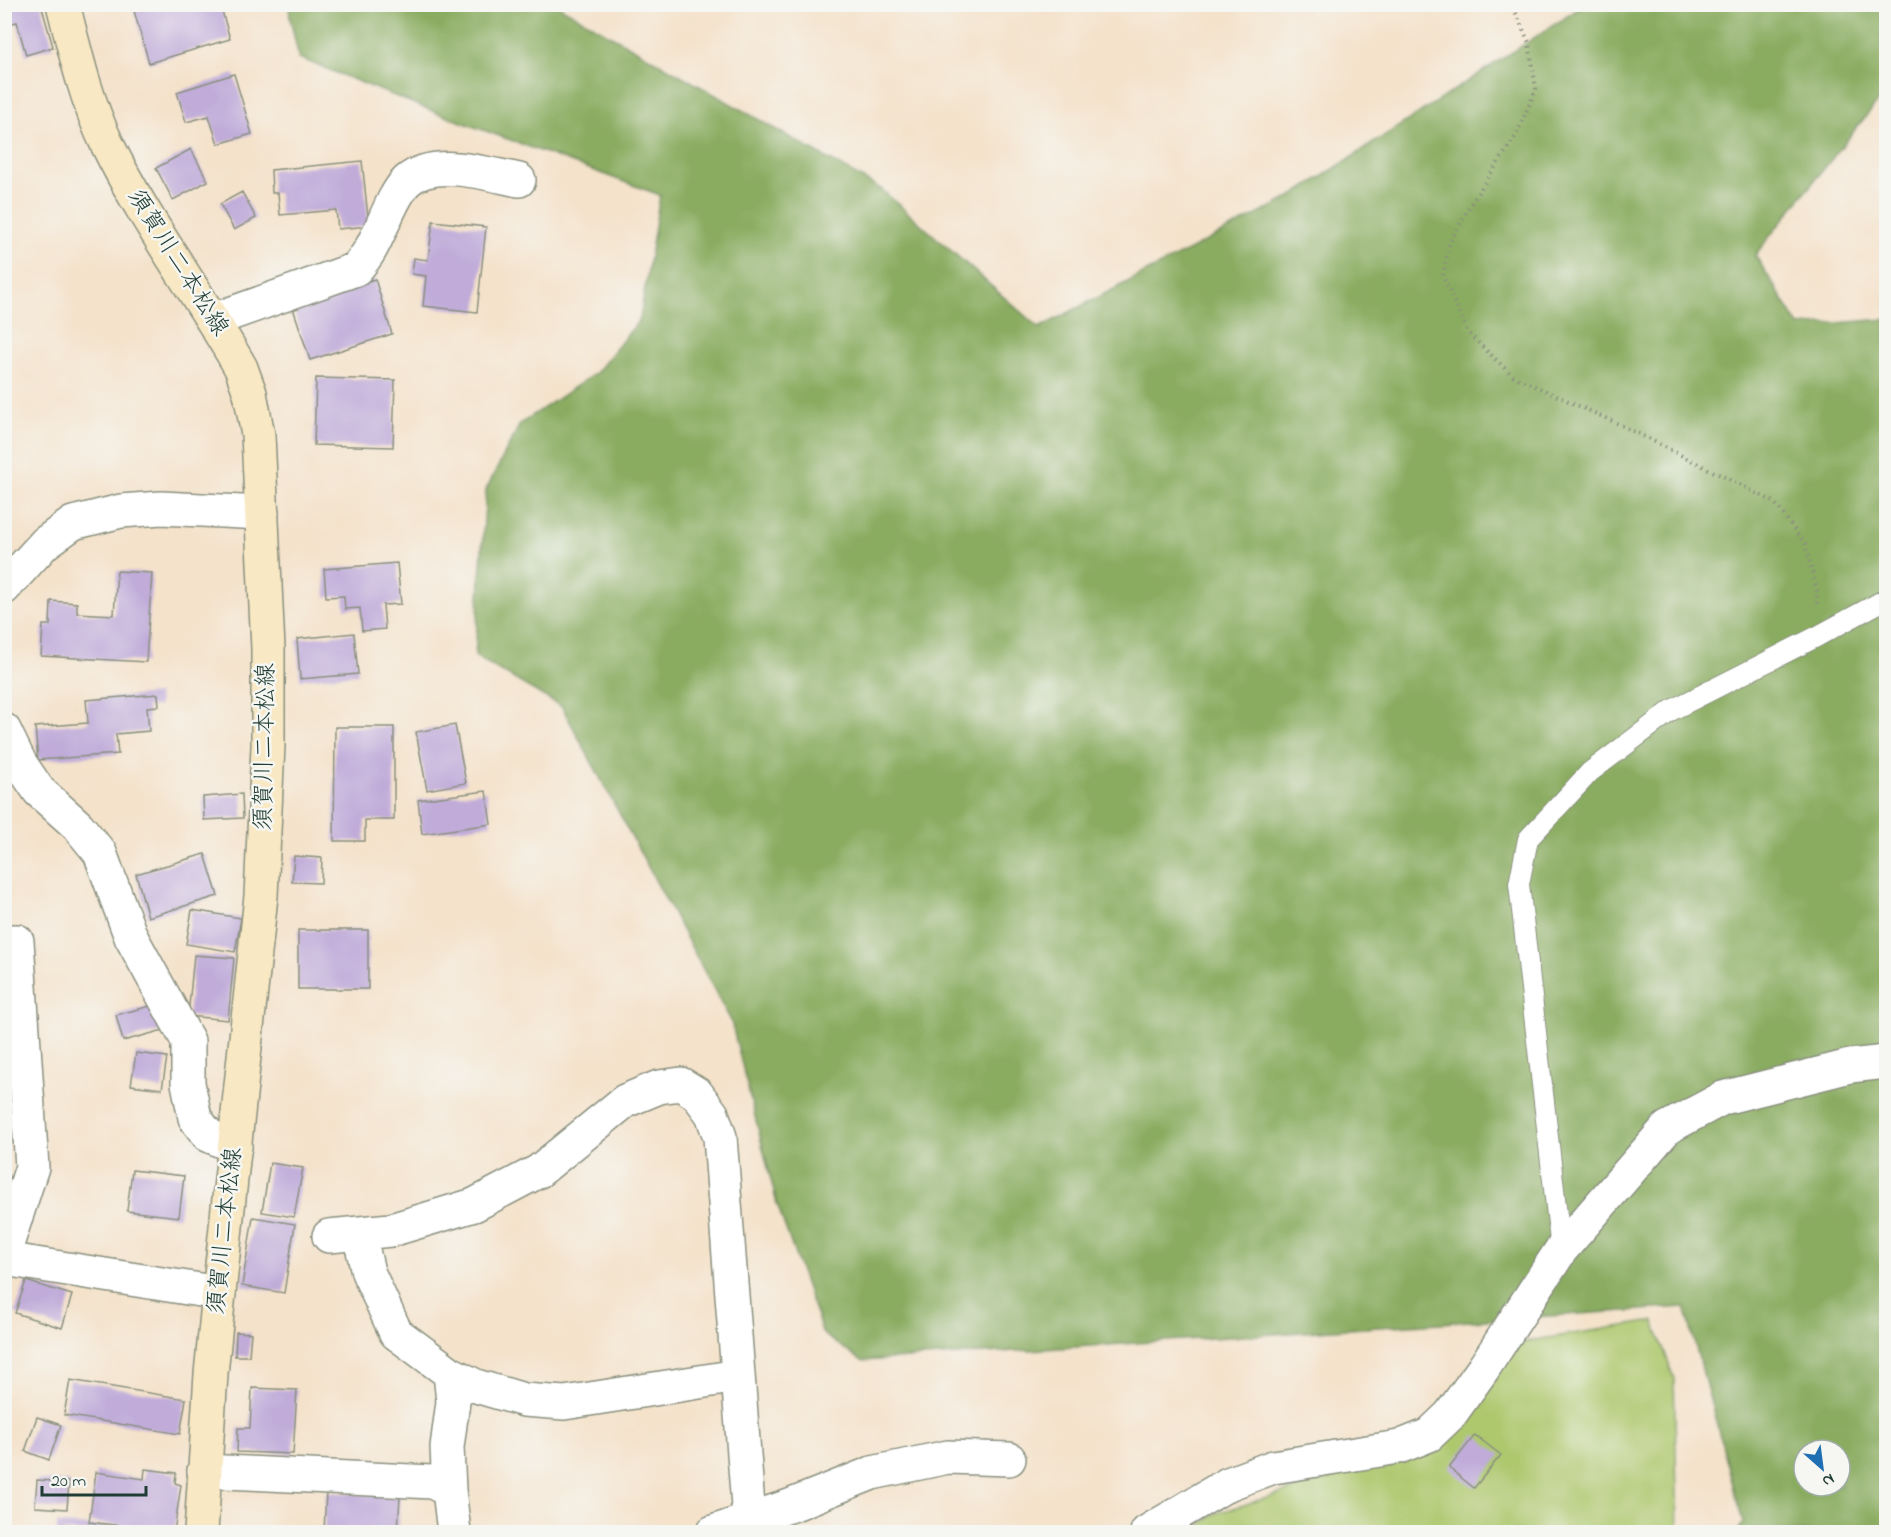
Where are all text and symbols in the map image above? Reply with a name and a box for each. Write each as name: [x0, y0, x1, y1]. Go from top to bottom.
street label: 須賀川二本松線: [118, 182, 236, 344]
street label: 須賀川二本松線: [247, 663, 285, 831]
street label: 須賀川二本松線: [200, 1146, 252, 1316]
north arrow: [1792, 1438, 1852, 1498]
scale bar: [42, 1459, 146, 1497]
text: N: [1818, 1466, 1839, 1493]
text: 20 m: [51, 1469, 86, 1495]

